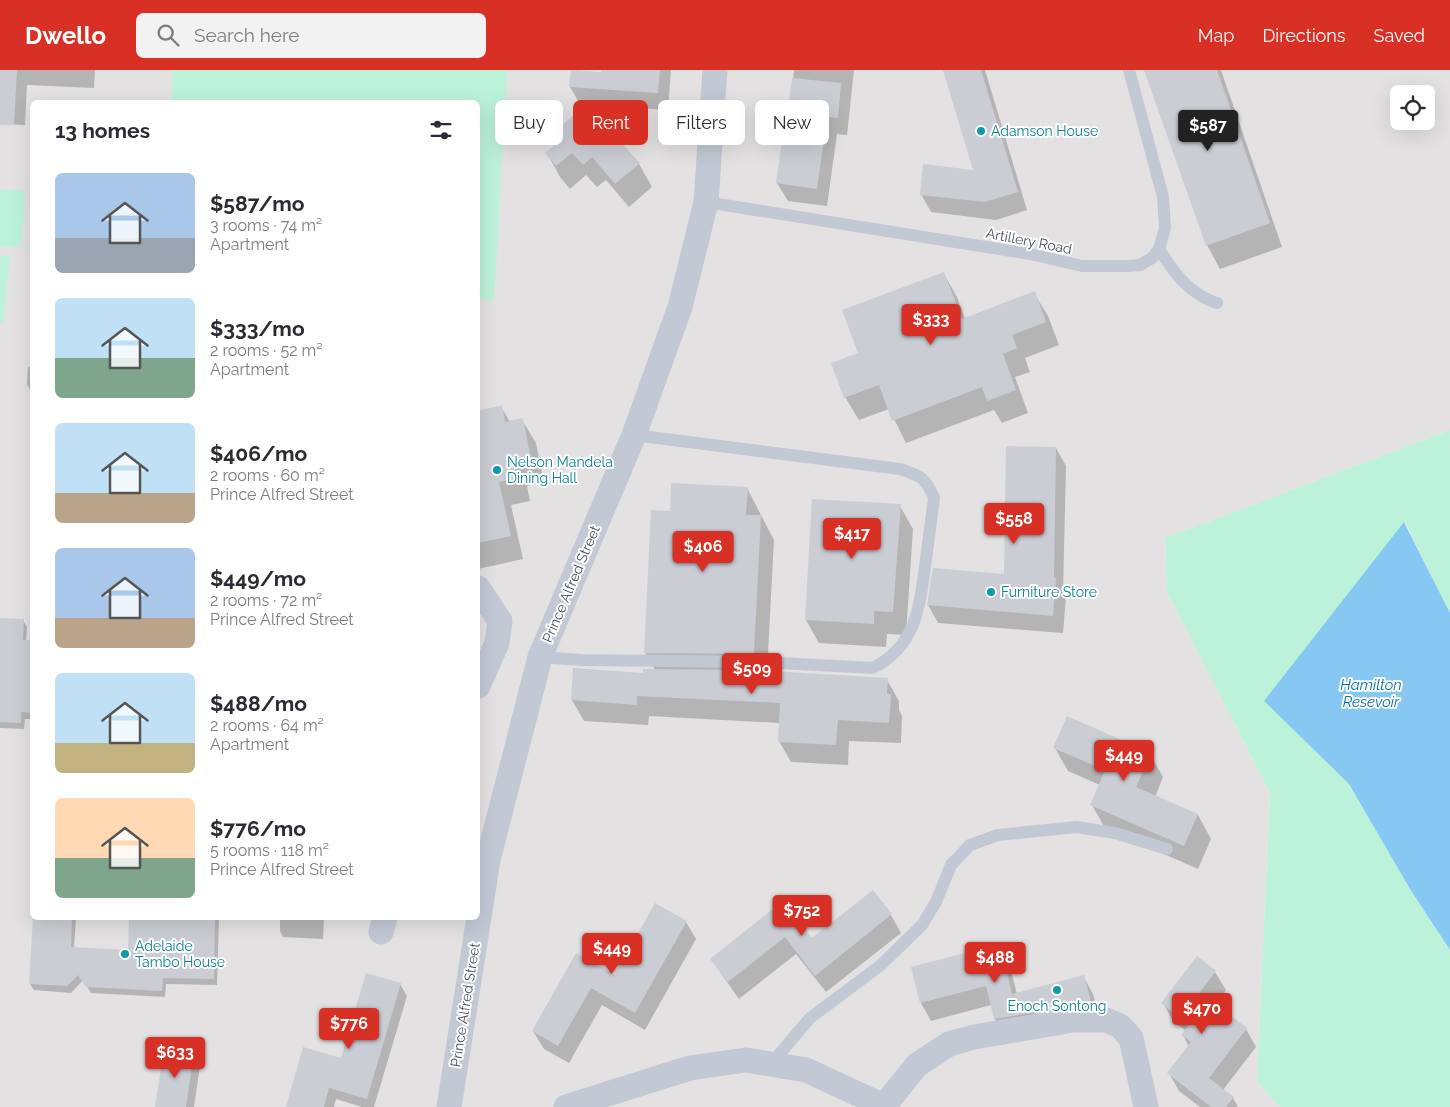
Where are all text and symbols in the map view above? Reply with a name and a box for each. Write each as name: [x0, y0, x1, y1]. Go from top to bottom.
search box: [136, 13, 486, 58]
text: Dwello: [25, 21, 106, 50]
icon: search: [154, 21, 182, 49]
text: Search here: [194, 24, 300, 46]
text: Map: [1198, 25, 1234, 46]
text: Directions: [1262, 25, 1346, 46]
text: Saved: [1374, 25, 1425, 46]
map controls: [1390, 85, 1435, 130]
button: locate: [1390, 85, 1435, 130]
chip: Buy: [495, 100, 563, 145]
chip: Rent: [573, 100, 648, 145]
chip: Filters: [658, 100, 745, 145]
chip: New: [755, 100, 829, 145]
pin: $587: [1178, 109, 1238, 152]
icon: filters: [427, 116, 455, 144]
text: $587: [1189, 116, 1227, 135]
text: 13 homes: [55, 118, 150, 143]
place label: Adamson House: [991, 123, 1098, 139]
marker: Adamson House: [975, 125, 987, 137]
text: $587/mo: [210, 191, 305, 216]
icon: home: [95, 193, 155, 253]
text: 3 rooms · 74 m²: [210, 216, 322, 235]
street label: Artillery Road: [985, 225, 1073, 257]
text: Apartment: [210, 235, 289, 254]
pin: $333: [901, 304, 961, 346]
text: $333: [913, 310, 949, 329]
text: $333/mo: [210, 316, 305, 341]
icon: home: [95, 318, 155, 378]
text: 2 rooms · 52 m²: [210, 341, 322, 360]
text: Apartment: [210, 360, 289, 379]
text: $406/mo: [210, 441, 307, 466]
icon: home: [95, 443, 155, 503]
place label: Nelson Mandela Dining Hall: [507, 454, 613, 486]
marker: Nelson Mandela Dining Hall: [491, 464, 503, 476]
text: 2 rooms · 60 m²: [210, 466, 325, 485]
text: Prince Alfred Street: [210, 485, 354, 504]
pin: $558: [984, 502, 1044, 545]
text: $558: [995, 509, 1033, 528]
pin: $417: [822, 518, 882, 560]
street label: Prince Alfred Street: [539, 523, 603, 645]
text: $417: [834, 524, 870, 543]
pin: $406: [673, 530, 733, 573]
text: $406: [684, 537, 722, 556]
text: $449/mo: [210, 566, 306, 591]
icon: home: [95, 568, 155, 628]
place label: Furniture Store: [1001, 584, 1097, 600]
marker: Furniture Store: [985, 586, 997, 598]
text: 2 rooms · 72 m²: [210, 591, 322, 610]
text: Prince Alfred Street: [210, 610, 354, 629]
pin: $509: [722, 652, 782, 695]
text: $509: [733, 659, 771, 678]
water label: Hamilton Resevoir: [1340, 676, 1402, 711]
text: $488/mo: [210, 691, 307, 716]
icon: home: [95, 693, 155, 753]
text: 2 rooms · 64 m²: [210, 716, 324, 735]
text: Apartment: [210, 735, 289, 754]
pin: $449: [1094, 740, 1154, 782]
text: $449: [1105, 746, 1143, 765]
text: $776/mo: [210, 816, 306, 841]
icon: home: [95, 818, 155, 878]
text: 5 rooms · 118 m²: [210, 841, 329, 860]
text: Prince Alfred Street: [210, 860, 354, 879]
pin: $752: [772, 894, 832, 937]
text: $752: [784, 901, 820, 920]
pin: $449: [582, 932, 642, 975]
place label: Adelaide Tambo House: [135, 938, 225, 970]
text: $449: [593, 939, 631, 958]
street label: Prince Alfred Street: [447, 941, 483, 1068]
pin: $488: [965, 942, 1025, 984]
marker: Adelaide Tambo House: [119, 948, 131, 960]
text: $488: [976, 948, 1014, 967]
marker: Enoch Sontong: [1051, 984, 1063, 996]
pin: $470: [1172, 992, 1232, 1035]
place label: Enoch Sontong: [1008, 998, 1107, 1014]
text: $470: [1183, 999, 1221, 1018]
pin: $776: [319, 1008, 379, 1050]
text: $776: [330, 1014, 368, 1033]
pin: $633: [145, 1036, 205, 1079]
text: $633: [156, 1043, 194, 1062]

